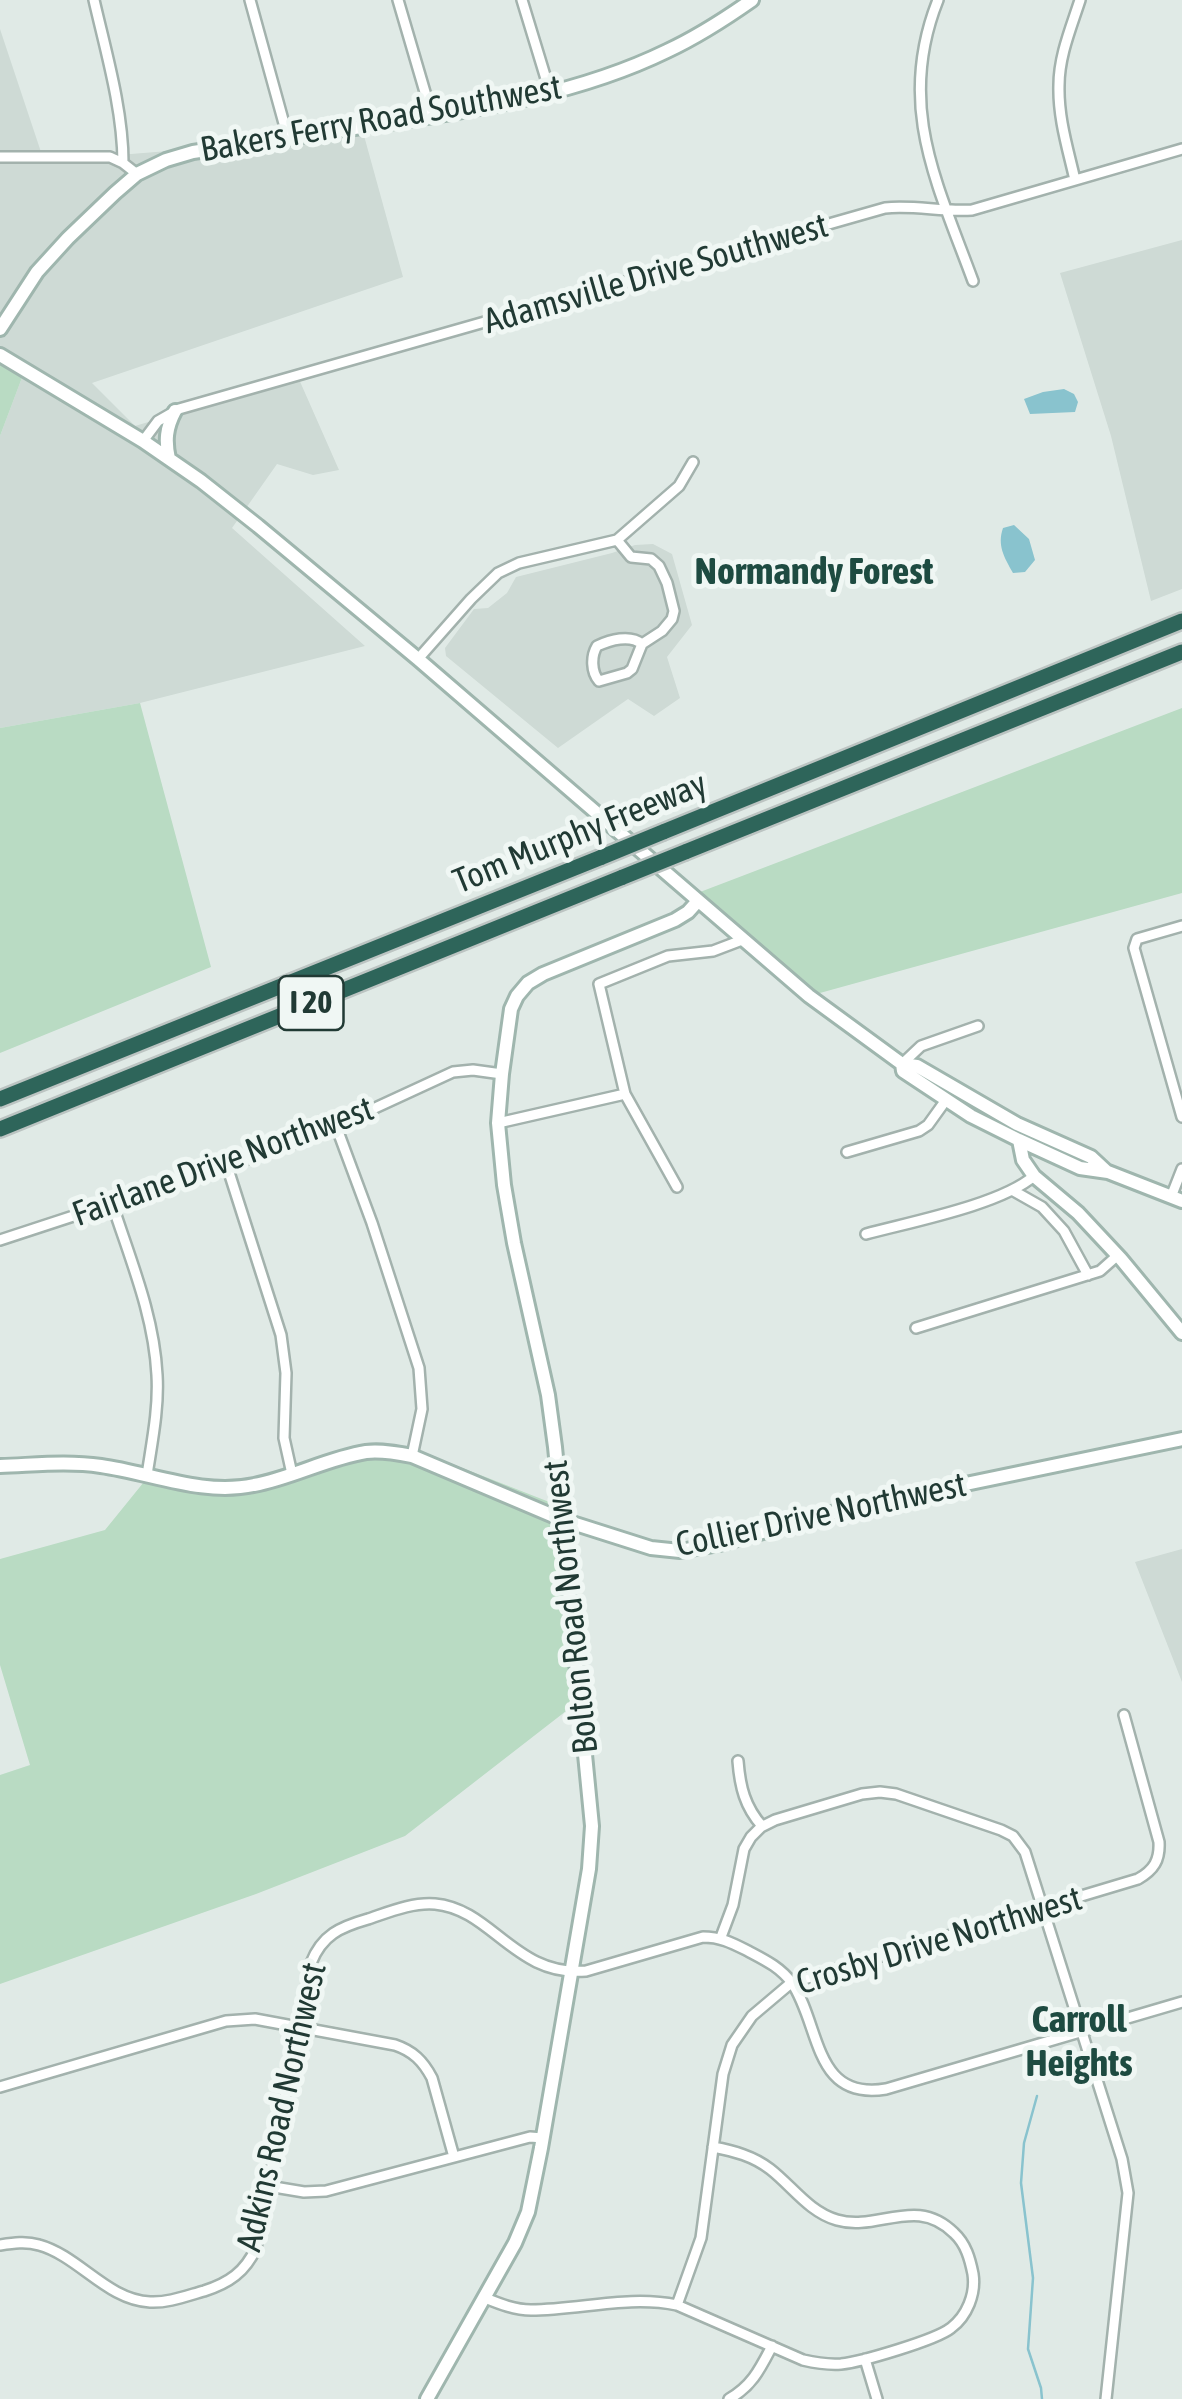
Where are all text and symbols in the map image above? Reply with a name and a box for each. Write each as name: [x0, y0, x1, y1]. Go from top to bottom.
street label: Bakers Ferry Road Southwest: [197, 67, 565, 171]
street label: Adamsville Drive Southwest: [479, 205, 833, 343]
district label: Normandy Forest: [694, 549, 934, 595]
street label: Tom Murphy Freeway: [447, 763, 713, 903]
road number: I 20: [278, 976, 344, 1030]
street label: Fairlane Drive Northwest: [67, 1088, 379, 1236]
street label: Bolton Road Northwest: [535, 1458, 607, 1756]
street label: Collier Drive Northwest: [672, 1464, 970, 1566]
street label: Crosby Drive Northwest: [791, 1878, 1087, 2004]
street label: Adkins Road Northwest: [228, 1959, 336, 2255]
district label: Carroll Heights: [1025, 1997, 1133, 2086]

